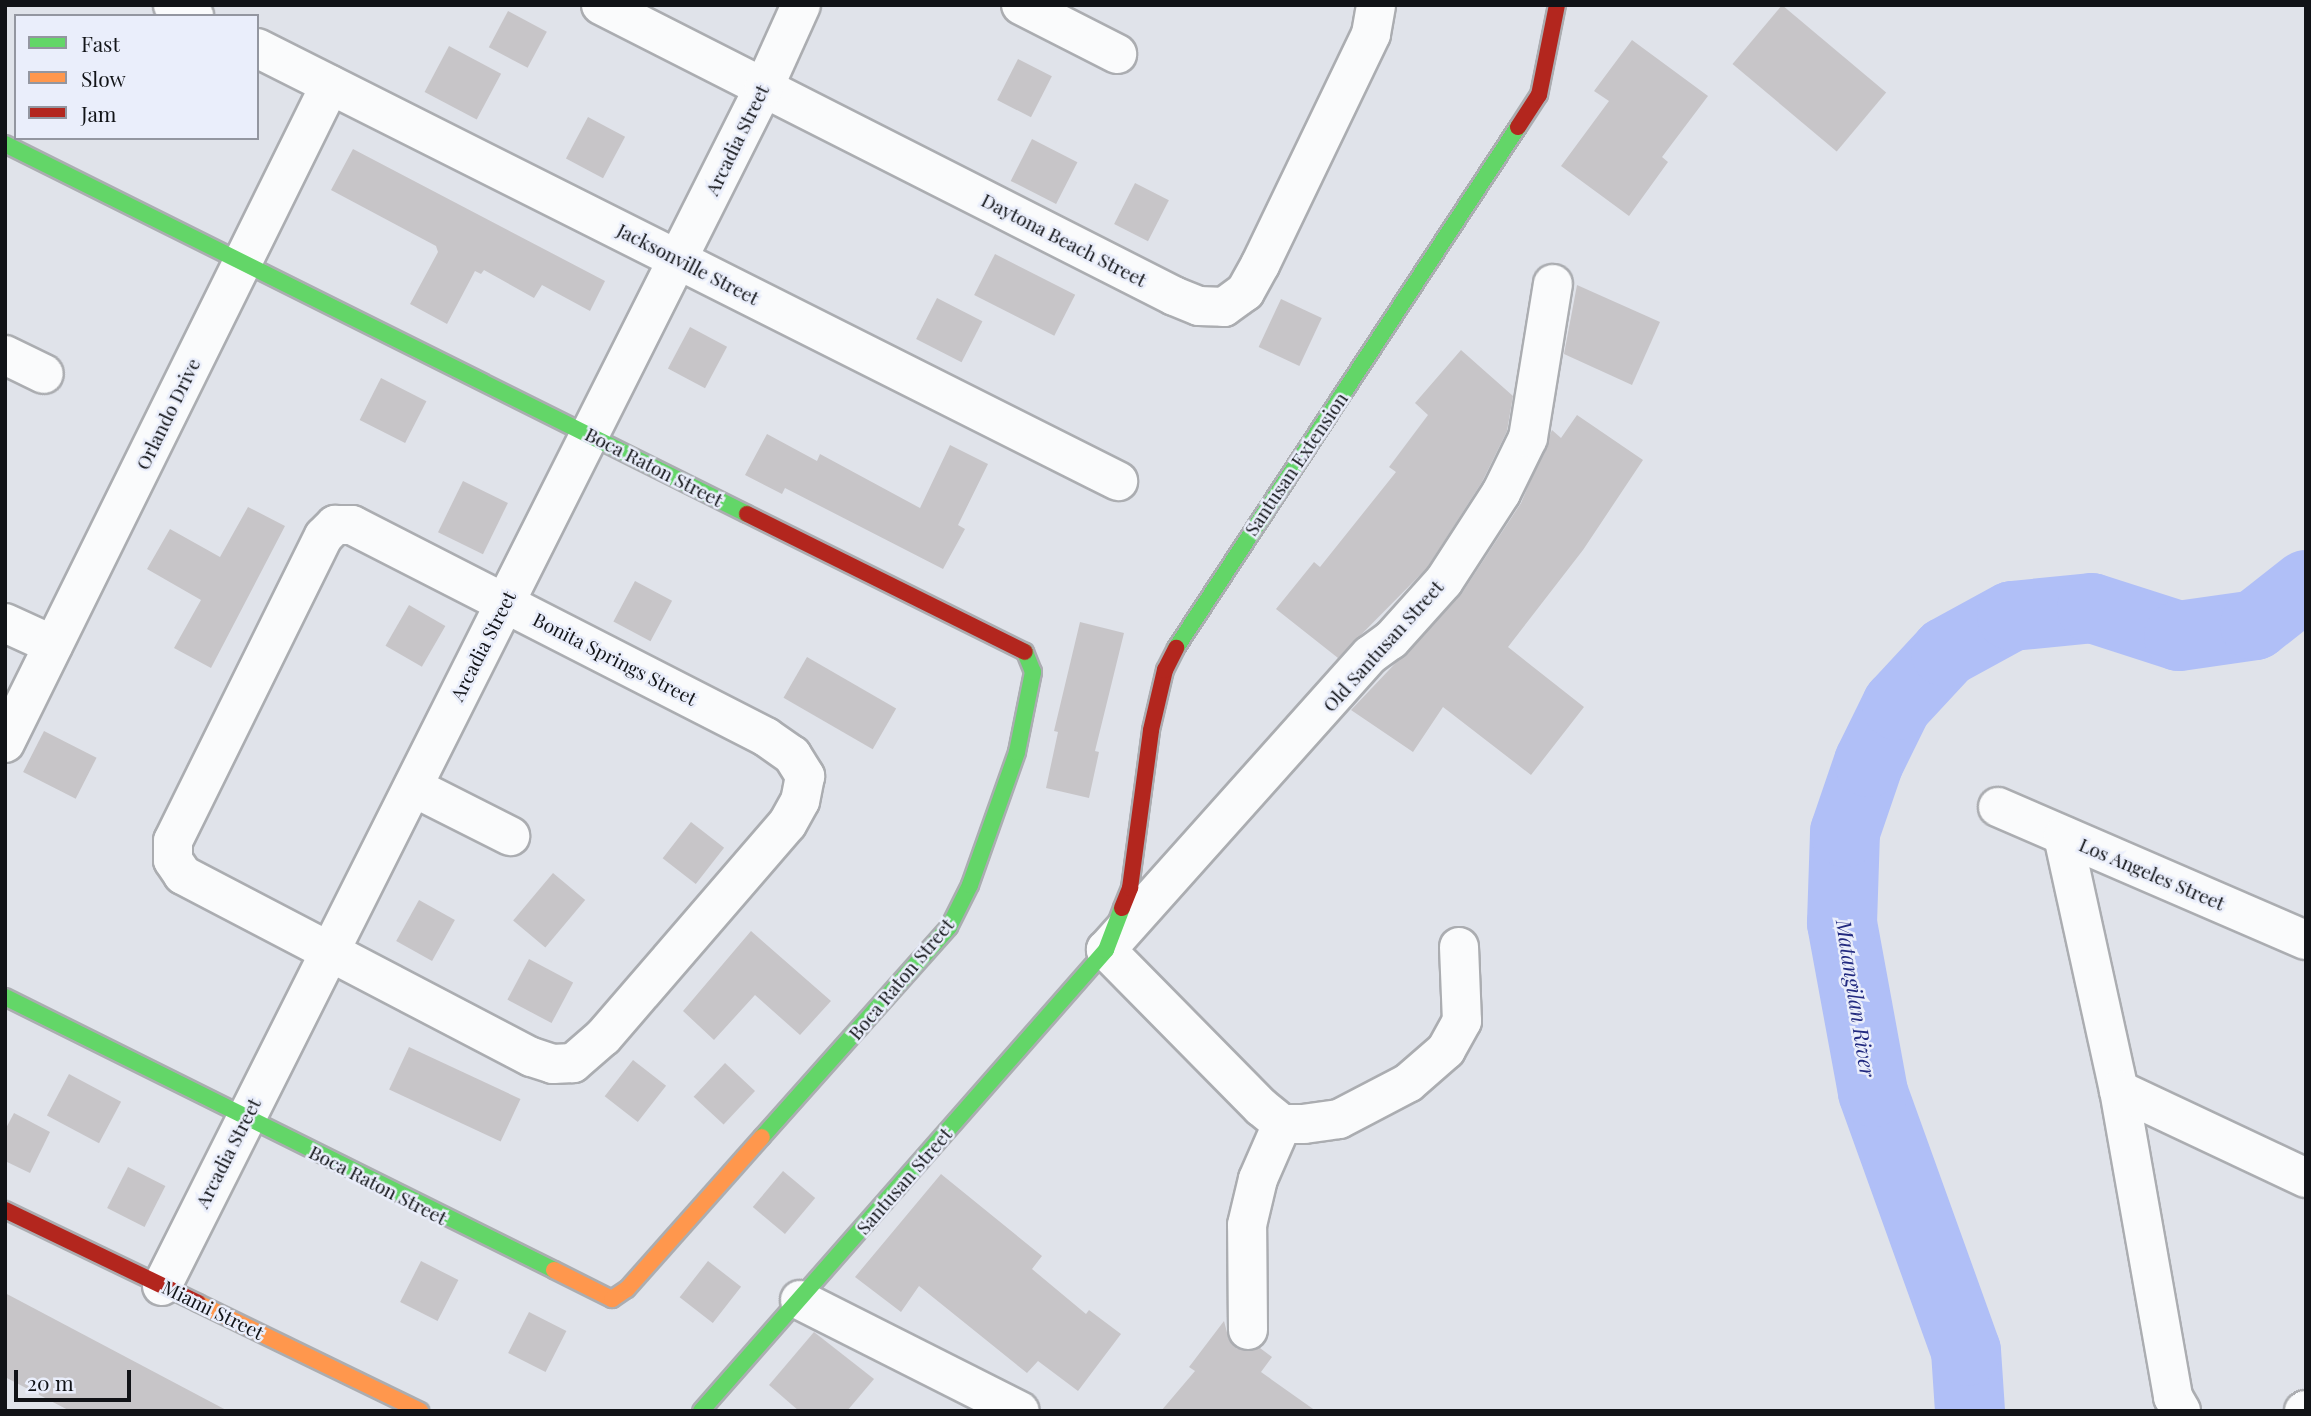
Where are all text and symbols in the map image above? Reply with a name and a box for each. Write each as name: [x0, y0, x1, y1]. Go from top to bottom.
legend: [14, 14, 259, 140]
text: Fast: [81, 29, 120, 57]
text: Slow: [81, 64, 126, 92]
street label: Arcadia Street: [700, 81, 774, 199]
text: Jam: [81, 99, 117, 127]
street label: Daytona Beach Street: [978, 188, 1150, 292]
street label: Jacksonville Street: [613, 218, 763, 310]
street label: Orlando Drive: [131, 355, 205, 473]
street label: Santusan Extension: [1240, 388, 1352, 540]
street label: Boca Raton Street: [581, 422, 727, 512]
street label: Old Santusan Street: [1318, 576, 1448, 716]
street label: Arcadia Street: [445, 587, 521, 705]
street label: Bonita Springs Street: [529, 608, 701, 710]
street label: Los Angeles Street: [2076, 833, 2228, 915]
street label: Boca Raton Street: [844, 914, 958, 1044]
water label: Matangilan River: [1832, 918, 1882, 1078]
street label: Arcadia Street: [190, 1094, 266, 1212]
street label: Santusan Street: [851, 1123, 957, 1239]
street label: Boca Raton Street: [305, 1140, 451, 1230]
street label: Miami Street: [159, 1276, 267, 1344]
scale bar: [18, 1356, 135, 1400]
text: 20 m: [27, 1368, 74, 1396]

